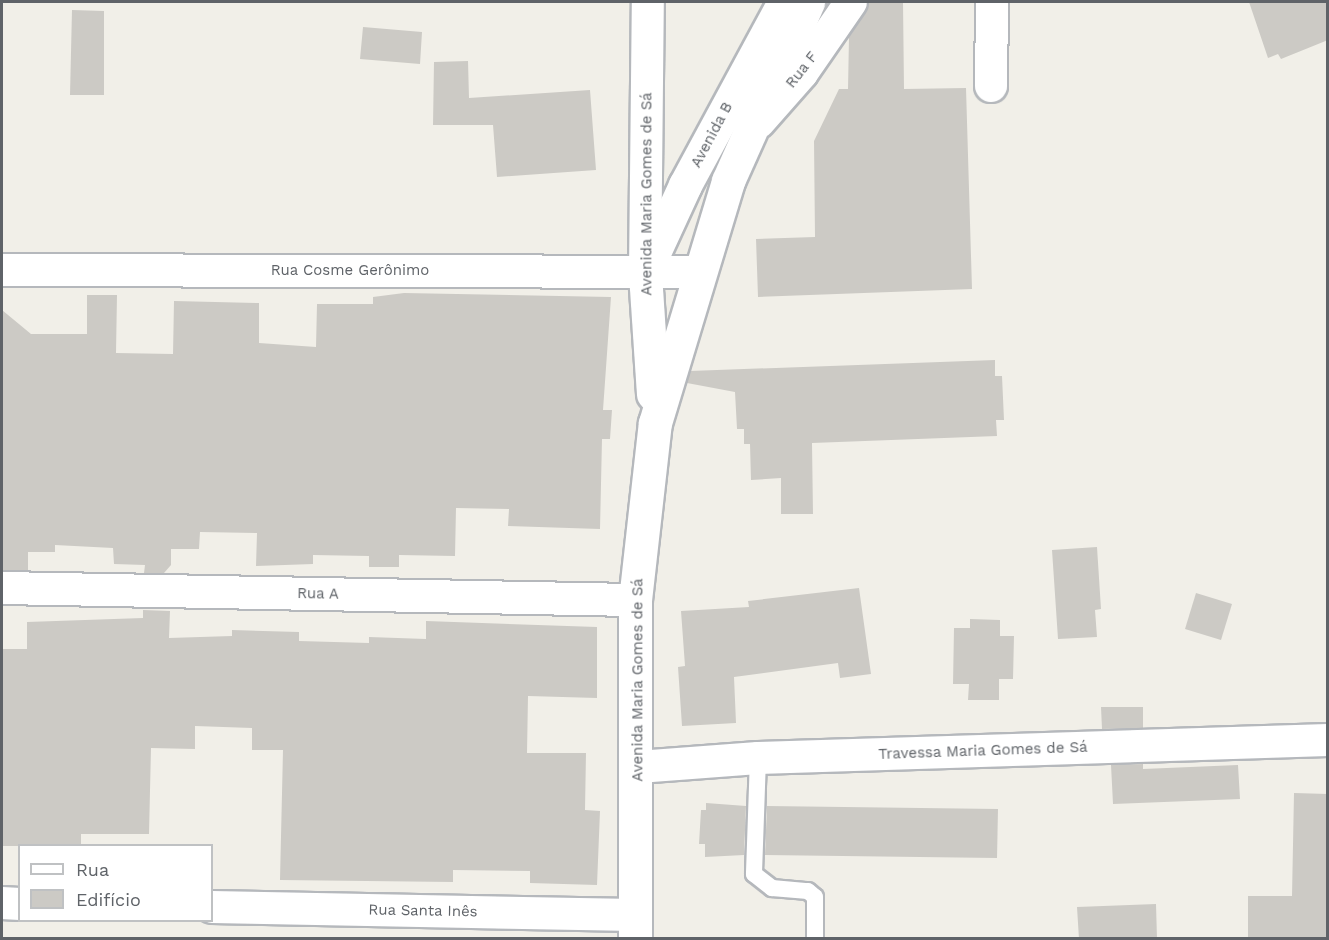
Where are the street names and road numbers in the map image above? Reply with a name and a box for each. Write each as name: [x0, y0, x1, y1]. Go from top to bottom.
street label: Rua F: [782, 48, 822, 92]
street label: Avenida Maria Gomes de Sá: [638, 92, 656, 296]
street label: Avenida B: [687, 99, 737, 171]
street label: Rua Cosme Gerônimo: [271, 262, 429, 280]
street label: Avenida Maria Gomes de Sá: [629, 578, 647, 782]
street label: Rua A: [297, 585, 339, 603]
street label: Travessa Maria Gomes de Sá: [878, 738, 1088, 764]
street label: Rua Santa Inês: [368, 901, 478, 921]

